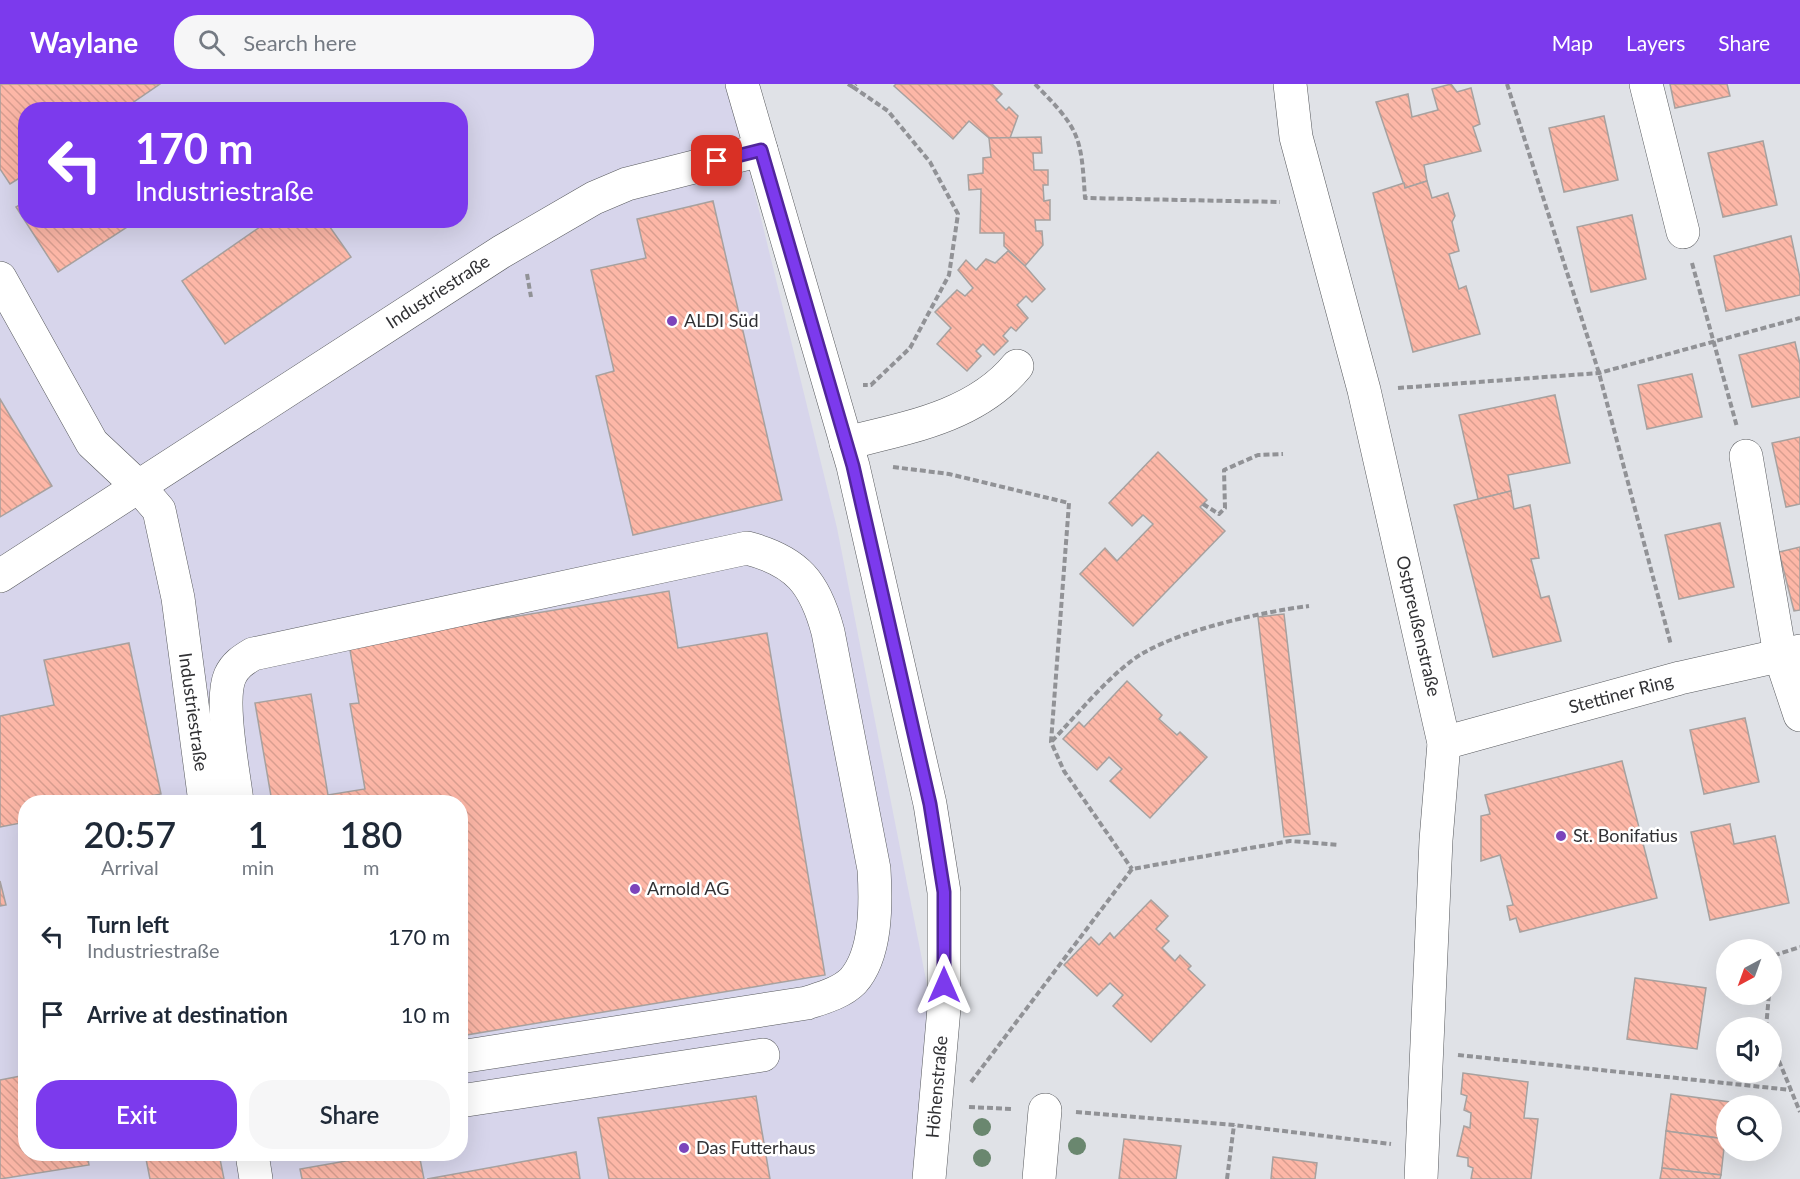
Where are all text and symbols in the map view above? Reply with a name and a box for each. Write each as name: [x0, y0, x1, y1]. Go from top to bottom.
search box: [174, 15, 594, 69]
text: Waylane: [30, 25, 138, 59]
icon: search: [195, 26, 228, 59]
text: Search here: [243, 29, 357, 56]
text: Map: [1552, 30, 1593, 55]
text: Layers: [1626, 30, 1685, 55]
text: Share: [1718, 30, 1770, 55]
text: 170 m: [135, 123, 253, 173]
icon: left: [36, 126, 114, 204]
pin: [691, 135, 742, 186]
icon: arrive: [700, 144, 733, 177]
text: Industriestraße: [135, 174, 314, 207]
street label: Industriestraße: [381, 249, 493, 333]
place label: ALDI Süd: [684, 309, 758, 331]
marker: ALDI Süd: [665, 314, 679, 328]
street label: Ostpreußenstraße: [1392, 553, 1446, 698]
street label: Industriestraße: [175, 651, 213, 772]
street label: Stettiner Ring: [1566, 669, 1675, 718]
text: 20:57: [84, 812, 176, 856]
text: 1: [248, 812, 268, 856]
text: 180: [340, 812, 402, 856]
place label: St. Bonifatius: [1573, 824, 1678, 846]
marker: St. Bonifatius: [1554, 829, 1568, 843]
text: Arrival: [101, 855, 159, 879]
text: min: [242, 855, 274, 879]
text: m: [363, 855, 379, 879]
place label: Arnold AG: [647, 877, 729, 899]
marker: Arnold AG: [628, 882, 642, 896]
text: Turn left: [87, 911, 169, 938]
icon: left: [36, 920, 69, 953]
text: 170 m: [388, 923, 450, 950]
text: Industriestraße: [87, 938, 219, 962]
north arrow: [1716, 939, 1782, 1005]
map controls: [1716, 939, 1782, 1161]
position arrow: [912, 953, 976, 1017]
icon: arrive: [36, 998, 69, 1031]
text: Arrive at destination: [87, 1001, 288, 1028]
text: 10 m: [401, 1001, 450, 1028]
button: sound: [1716, 1017, 1782, 1083]
street label: Höhenstraße: [921, 1035, 951, 1139]
button: Exit: [36, 1080, 237, 1149]
button: Share: [249, 1080, 450, 1149]
button: search: [1716, 1095, 1782, 1161]
place label: Das Futterhaus: [696, 1136, 816, 1158]
marker: Das Futterhaus: [677, 1141, 691, 1155]

